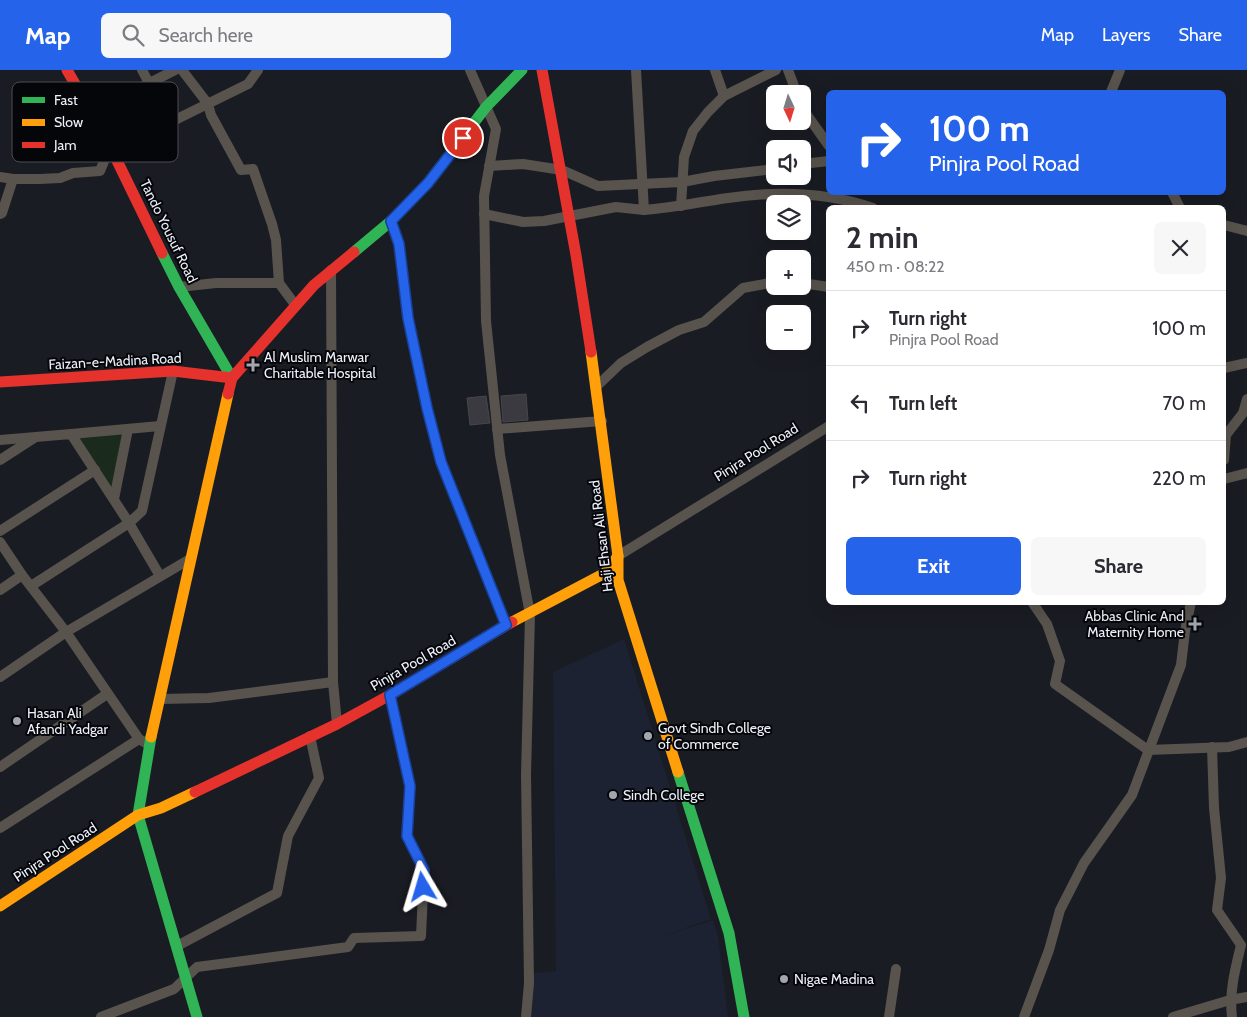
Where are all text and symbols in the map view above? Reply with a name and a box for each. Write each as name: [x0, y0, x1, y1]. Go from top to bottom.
search box: [101, 13, 451, 58]
text: Map: [25, 21, 71, 50]
icon: search: [119, 21, 147, 49]
text: Search here: [159, 24, 253, 47]
text: Map: [1041, 24, 1074, 46]
text: Layers: [1102, 24, 1151, 46]
text: Share: [1179, 24, 1222, 46]
legend: [12, 82, 178, 162]
north arrow: [766, 85, 811, 130]
map controls: [766, 85, 811, 350]
text: Fast: [54, 91, 78, 109]
text: 100 m: [929, 107, 1030, 150]
icon: right: [846, 110, 911, 175]
text: Slow: [54, 113, 83, 131]
pin: [442, 117, 484, 159]
icon: arrive: [449, 124, 477, 152]
text: Jam: [53, 136, 76, 154]
button: sound: [766, 140, 811, 185]
text: Pinjra Pool Road: [929, 150, 1080, 177]
street label: Tando Yousuf Road: [136, 176, 202, 286]
button: layers: [766, 195, 811, 240]
text: 2 min: [846, 219, 918, 256]
button: close: [1154, 222, 1206, 274]
button: +: [766, 250, 811, 295]
text: 450 m · 08:22: [846, 257, 945, 276]
button: −: [766, 305, 811, 350]
text: Turn right: [889, 307, 967, 330]
icon: right: [846, 314, 874, 342]
text: 100 m: [1152, 317, 1206, 340]
text: Pinjra Pool Road: [889, 330, 999, 349]
place label: Al Muslim Marwar Charitable Hospital: [264, 348, 376, 382]
street label: Faizan-e-Madina Road: [48, 349, 182, 373]
marker: Al Muslim Marwar Charitable Hospital: [246, 358, 260, 372]
icon: left: [846, 389, 874, 417]
text: Turn left: [889, 392, 957, 415]
text: 70 m: [1162, 392, 1206, 415]
street label: Pinjra Pool Road: [711, 419, 801, 485]
icon: right: [846, 464, 874, 492]
text: Turn right: [889, 467, 967, 490]
text: 220 m: [1152, 467, 1206, 490]
street label: Haji Ehsan Ali Road: [585, 479, 617, 593]
button: Exit: [846, 537, 1021, 595]
button: Share: [1031, 537, 1206, 595]
place label: Abbas Clinic And Maternity Home: [1085, 607, 1184, 641]
marker: Abbas Clinic And Maternity Home: [1188, 617, 1202, 631]
street label: Pinjra Pool Road: [367, 631, 459, 695]
place label: Hasan Ali Afandi Yadgar: [27, 704, 109, 738]
marker: Hasan Ali Afandi Yadgar: [11, 715, 23, 727]
place label: Govt Sindh College of Commerce: [658, 719, 771, 753]
marker: Govt Sindh College of Commerce: [642, 730, 654, 742]
place label: Sindh College: [623, 786, 704, 804]
marker: Sindh College: [607, 789, 619, 801]
street label: Pinjra Pool Road: [10, 818, 100, 886]
position arrow: [396, 860, 448, 912]
place label: Nigae Madina: [794, 970, 874, 988]
marker: Nigae Madina: [778, 973, 790, 985]

